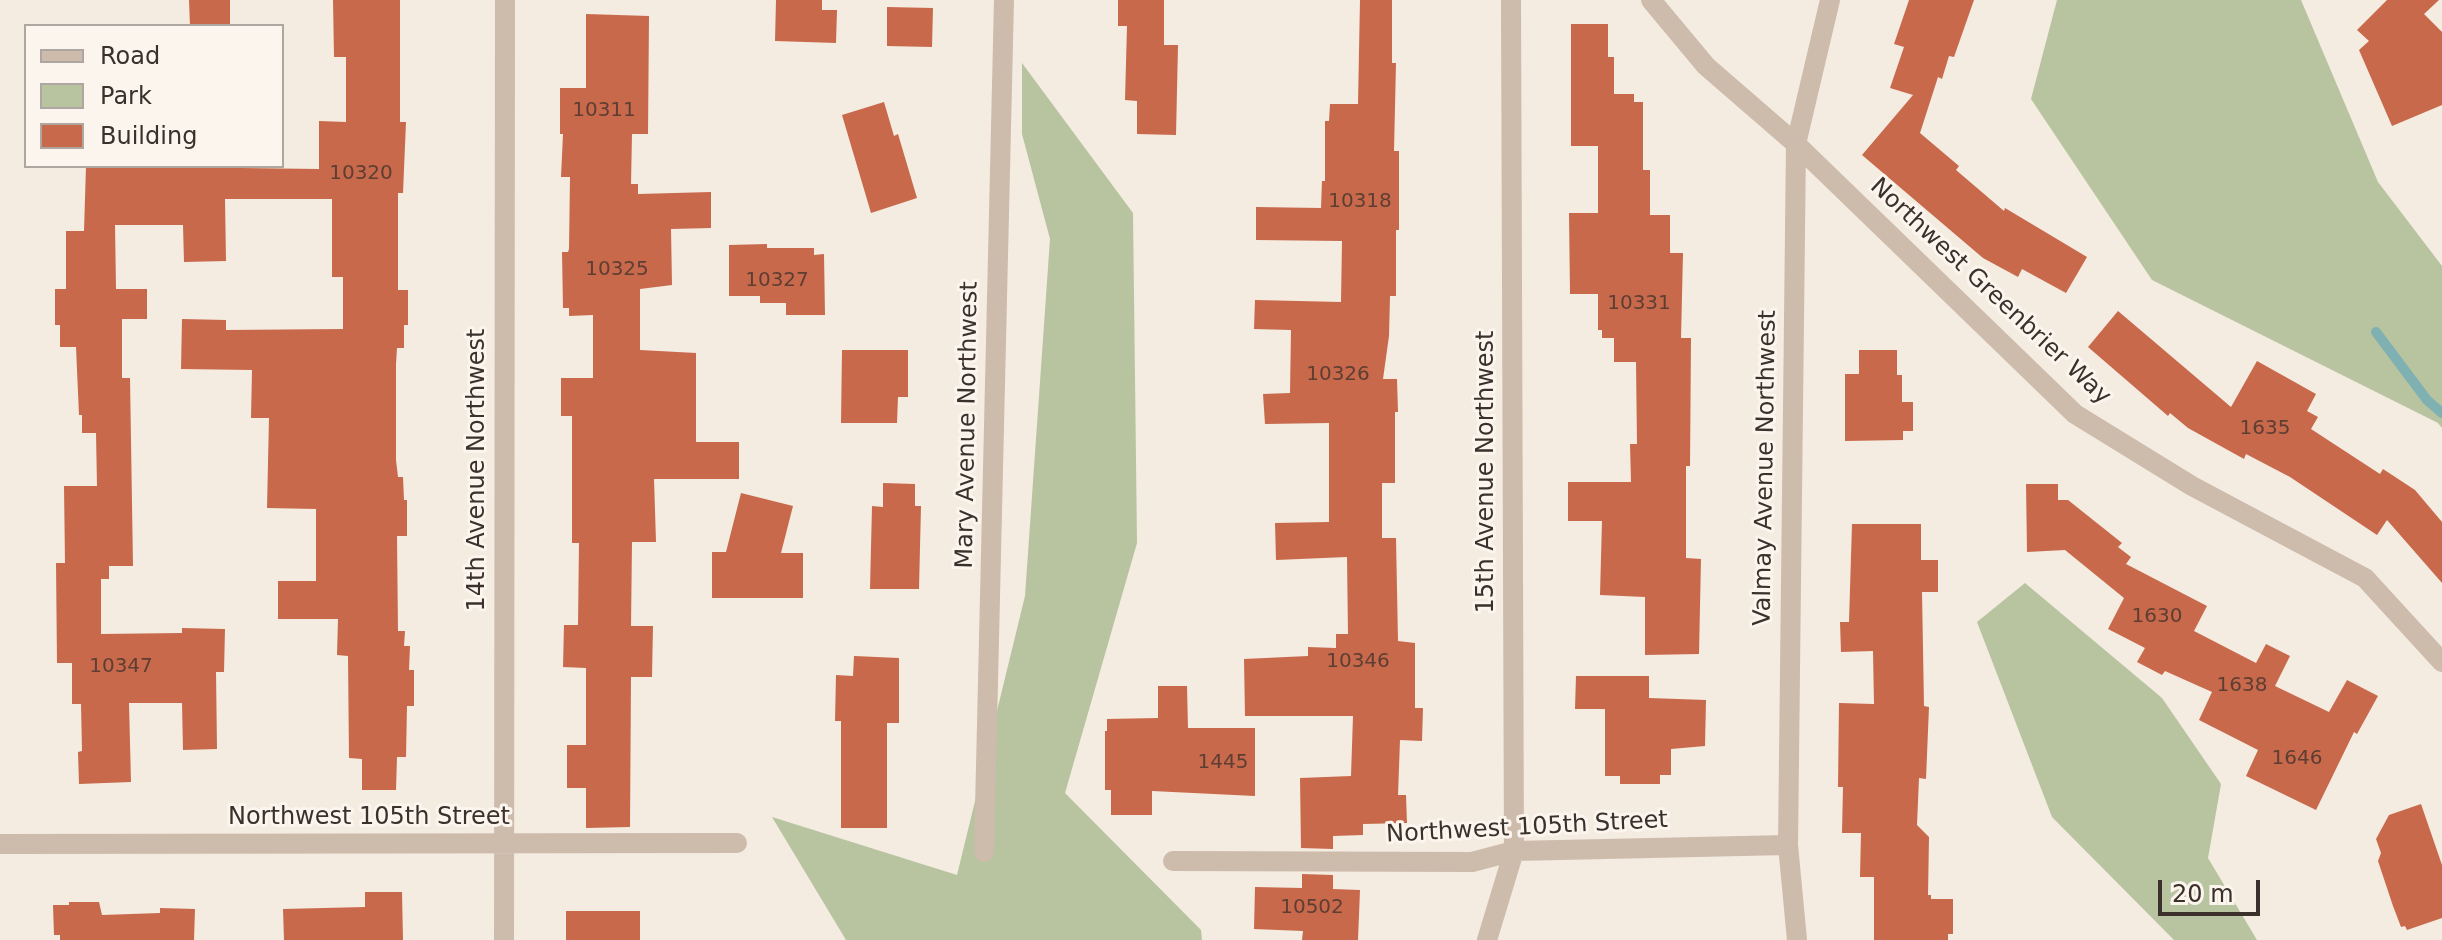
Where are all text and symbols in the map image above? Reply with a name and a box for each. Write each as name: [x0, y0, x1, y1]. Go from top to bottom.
legend: [24, 24, 284, 168]
text: Road: [100, 42, 160, 70]
text: Park: [100, 82, 152, 110]
house number: 10311: [572, 99, 636, 123]
text: Building: [100, 122, 197, 150]
house number: 10320: [329, 162, 393, 186]
street label: Northwest Greenbrier Way: [1864, 173, 2116, 411]
house number: 10318: [1328, 190, 1392, 214]
house number: 10325: [585, 258, 649, 282]
house number: 10327: [745, 269, 809, 293]
street label: Mary Avenue Northwest: [951, 281, 985, 569]
house number: 10331: [1607, 292, 1671, 316]
street label: Valmay Avenue Northwest: [1749, 310, 1783, 626]
street label: 14th Avenue Northwest: [464, 328, 492, 612]
street label: 15th Avenue Northwest: [1473, 330, 1501, 614]
house number: 10326: [1306, 363, 1370, 387]
house number: 1635: [2240, 417, 2290, 441]
house number: 1630: [2132, 605, 2182, 629]
house number: 10346: [1326, 650, 1390, 674]
house number: 10347: [89, 655, 153, 679]
house number: 1638: [2217, 674, 2267, 698]
house number: 1646: [2272, 747, 2322, 771]
house number: 1445: [1198, 751, 1248, 775]
street label: Northwest 105th Street: [228, 804, 510, 832]
street label: Northwest 105th Street: [1385, 806, 1669, 850]
scale bar: [2162, 864, 2264, 914]
text: 20 m: [2172, 880, 2234, 908]
house number: 10502: [1280, 896, 1344, 920]

